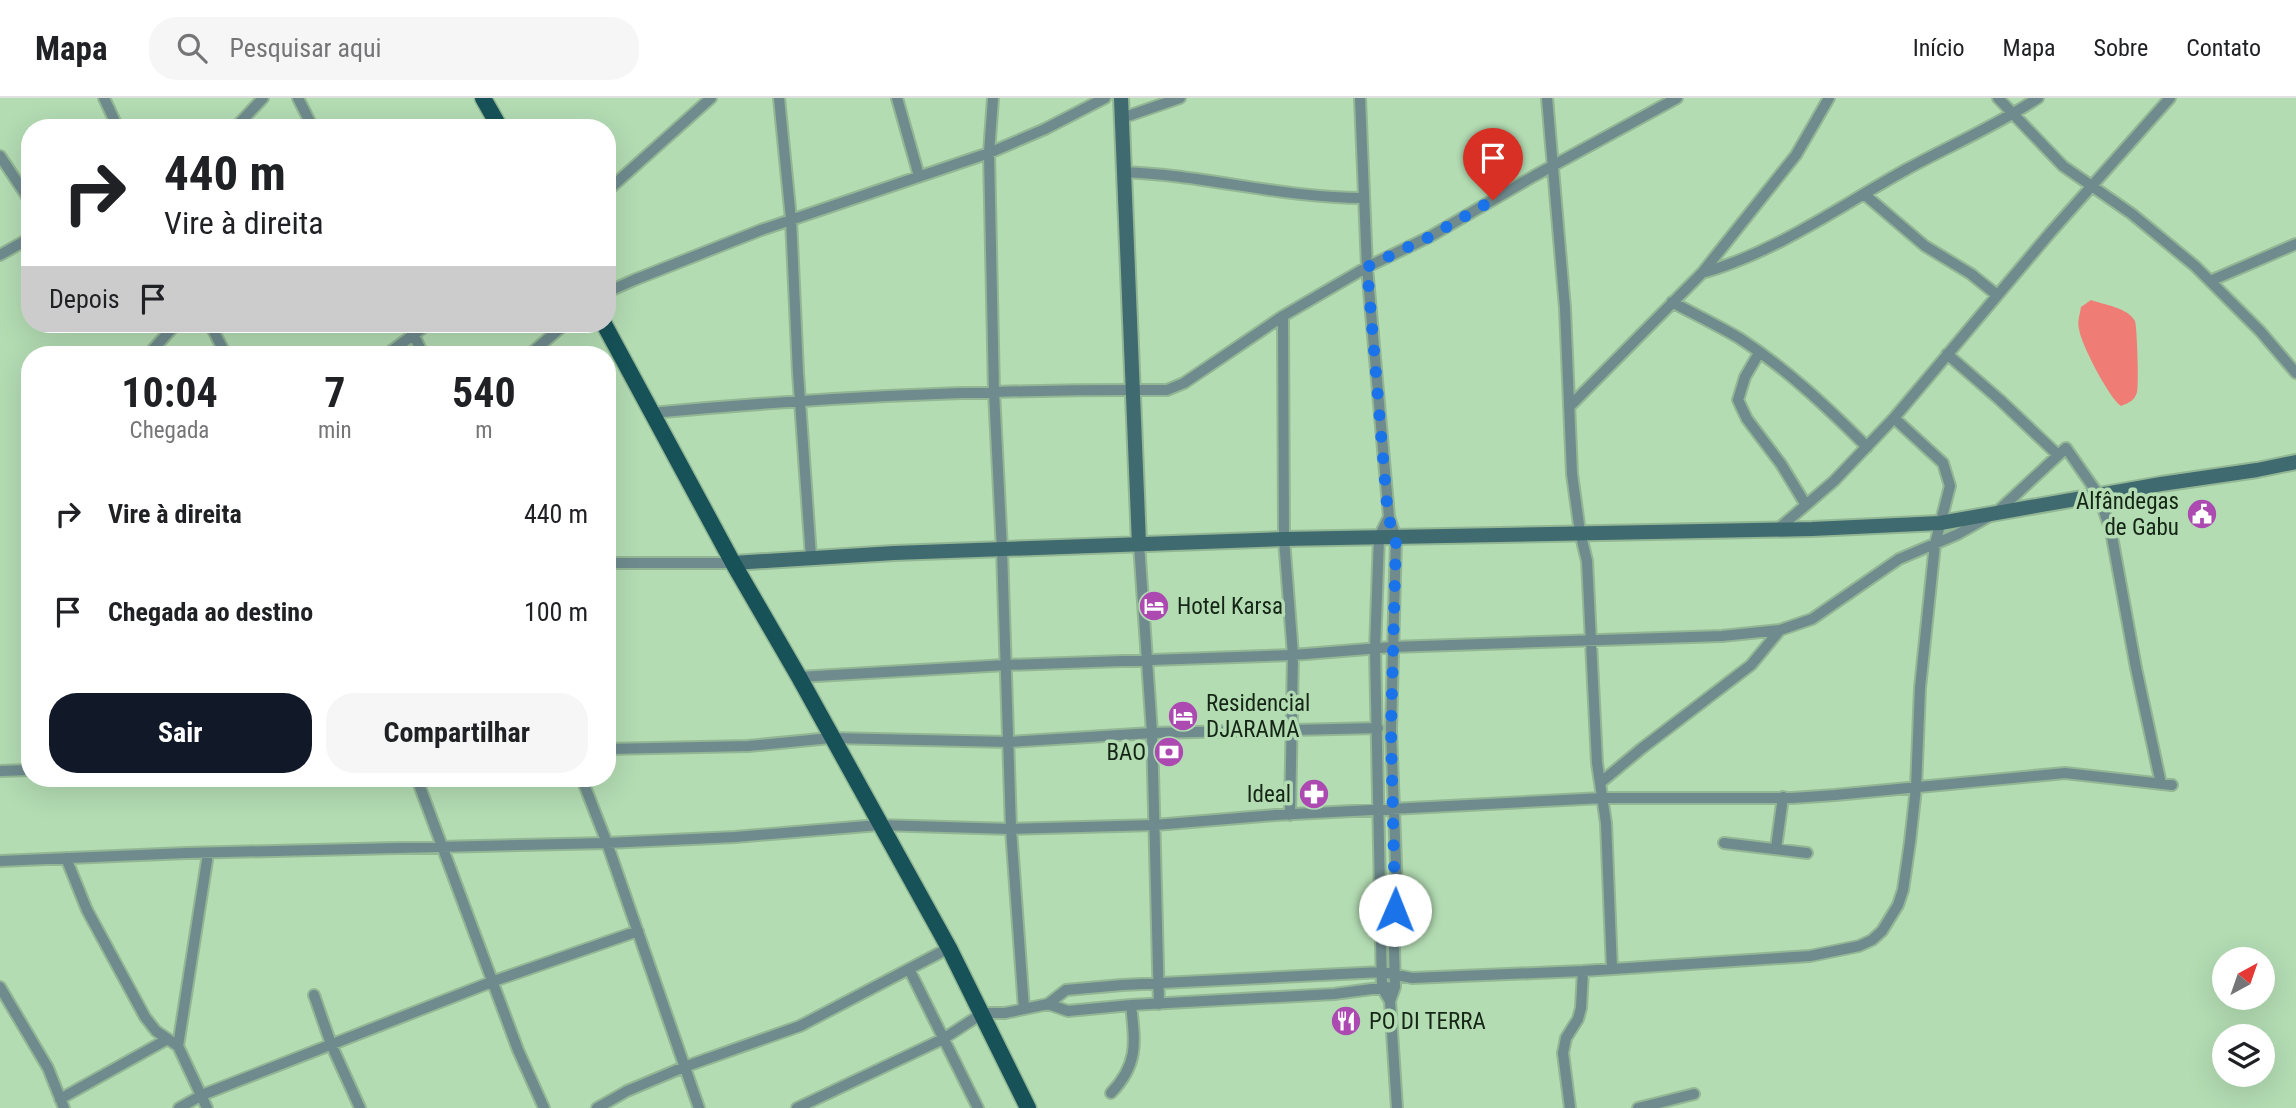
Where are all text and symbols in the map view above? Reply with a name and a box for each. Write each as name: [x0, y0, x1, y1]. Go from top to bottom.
search box: [149, 17, 639, 80]
text: Mapa: [35, 29, 107, 68]
icon: search: [173, 29, 211, 67]
text: Pesquisar aqui: [229, 33, 382, 63]
text: Início: [1913, 34, 1965, 62]
text: Mapa: [2003, 34, 2056, 62]
text: Sobre: [2094, 34, 2148, 62]
text: Contato: [2186, 34, 2261, 62]
pin: [1463, 128, 1523, 200]
icon: arrive: [1474, 139, 1512, 177]
text: 440 m: [164, 145, 286, 202]
icon: right: [49, 147, 140, 238]
text: Vire à direita: [164, 204, 324, 242]
icon: arrive: [134, 280, 172, 318]
text: Depois: [49, 284, 120, 314]
text: 10:04: [121, 368, 218, 417]
text: 7: [324, 368, 345, 417]
text: 540: [452, 368, 516, 417]
text: Chegada: [130, 417, 209, 444]
text: min: [318, 417, 352, 444]
text: m: [475, 417, 492, 444]
place label: Alfândegas de Gabu: [2076, 488, 2179, 541]
icon: right: [49, 495, 87, 533]
public building icon: Alfândegas de Gabu: [2185, 497, 2219, 531]
text: Vire à direita: [108, 499, 242, 529]
text: 440 m: [524, 499, 588, 529]
hotel icon: Hotel Karsa: [1137, 589, 1171, 623]
icon: arrive: [49, 593, 87, 631]
place label: Hotel Karsa: [1177, 593, 1283, 620]
text: Chegada ao destino: [108, 597, 313, 627]
text: 100 m: [524, 597, 588, 627]
place label: Residencial DJARAMA: [1206, 690, 1310, 743]
button: Sair: [49, 693, 312, 773]
button: Compartilhar: [326, 693, 588, 773]
hotel icon: Residencial DJARAMA: [1166, 699, 1200, 733]
bank icon: BAO: [1152, 735, 1186, 769]
place label: BAO: [1106, 739, 1146, 766]
pharmacy icon: Ideal: [1297, 777, 1331, 811]
place label: Ideal: [1247, 781, 1291, 808]
position arrow: [1358, 873, 1432, 947]
north arrow: [2212, 947, 2275, 1010]
map controls: [2212, 947, 2275, 1087]
restaurant icon: PO DI TERRA: [1329, 1004, 1363, 1038]
place label: PO DI TERRA: [1369, 1008, 1486, 1035]
button: layers: [2212, 1024, 2275, 1087]

